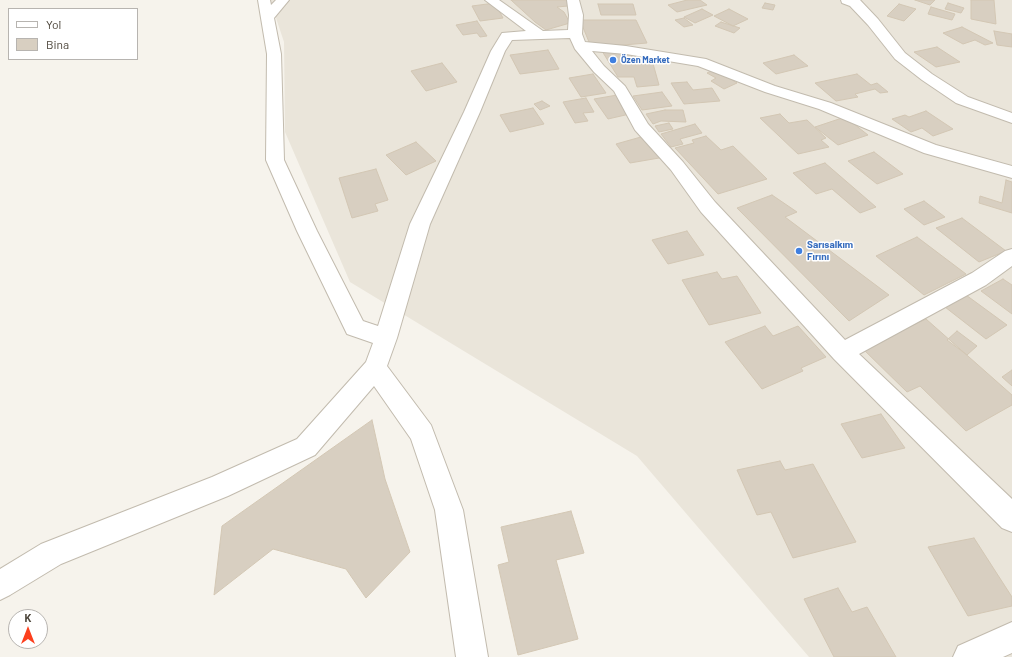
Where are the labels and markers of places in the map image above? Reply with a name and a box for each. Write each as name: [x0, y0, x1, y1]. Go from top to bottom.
marker: Özen Market: [608, 55, 618, 65]
place label: Özen Market: [621, 55, 670, 65]
place label: Sarısalkım Fırını: [807, 239, 853, 262]
marker: Sarısalkım Fırını: [794, 246, 804, 256]

